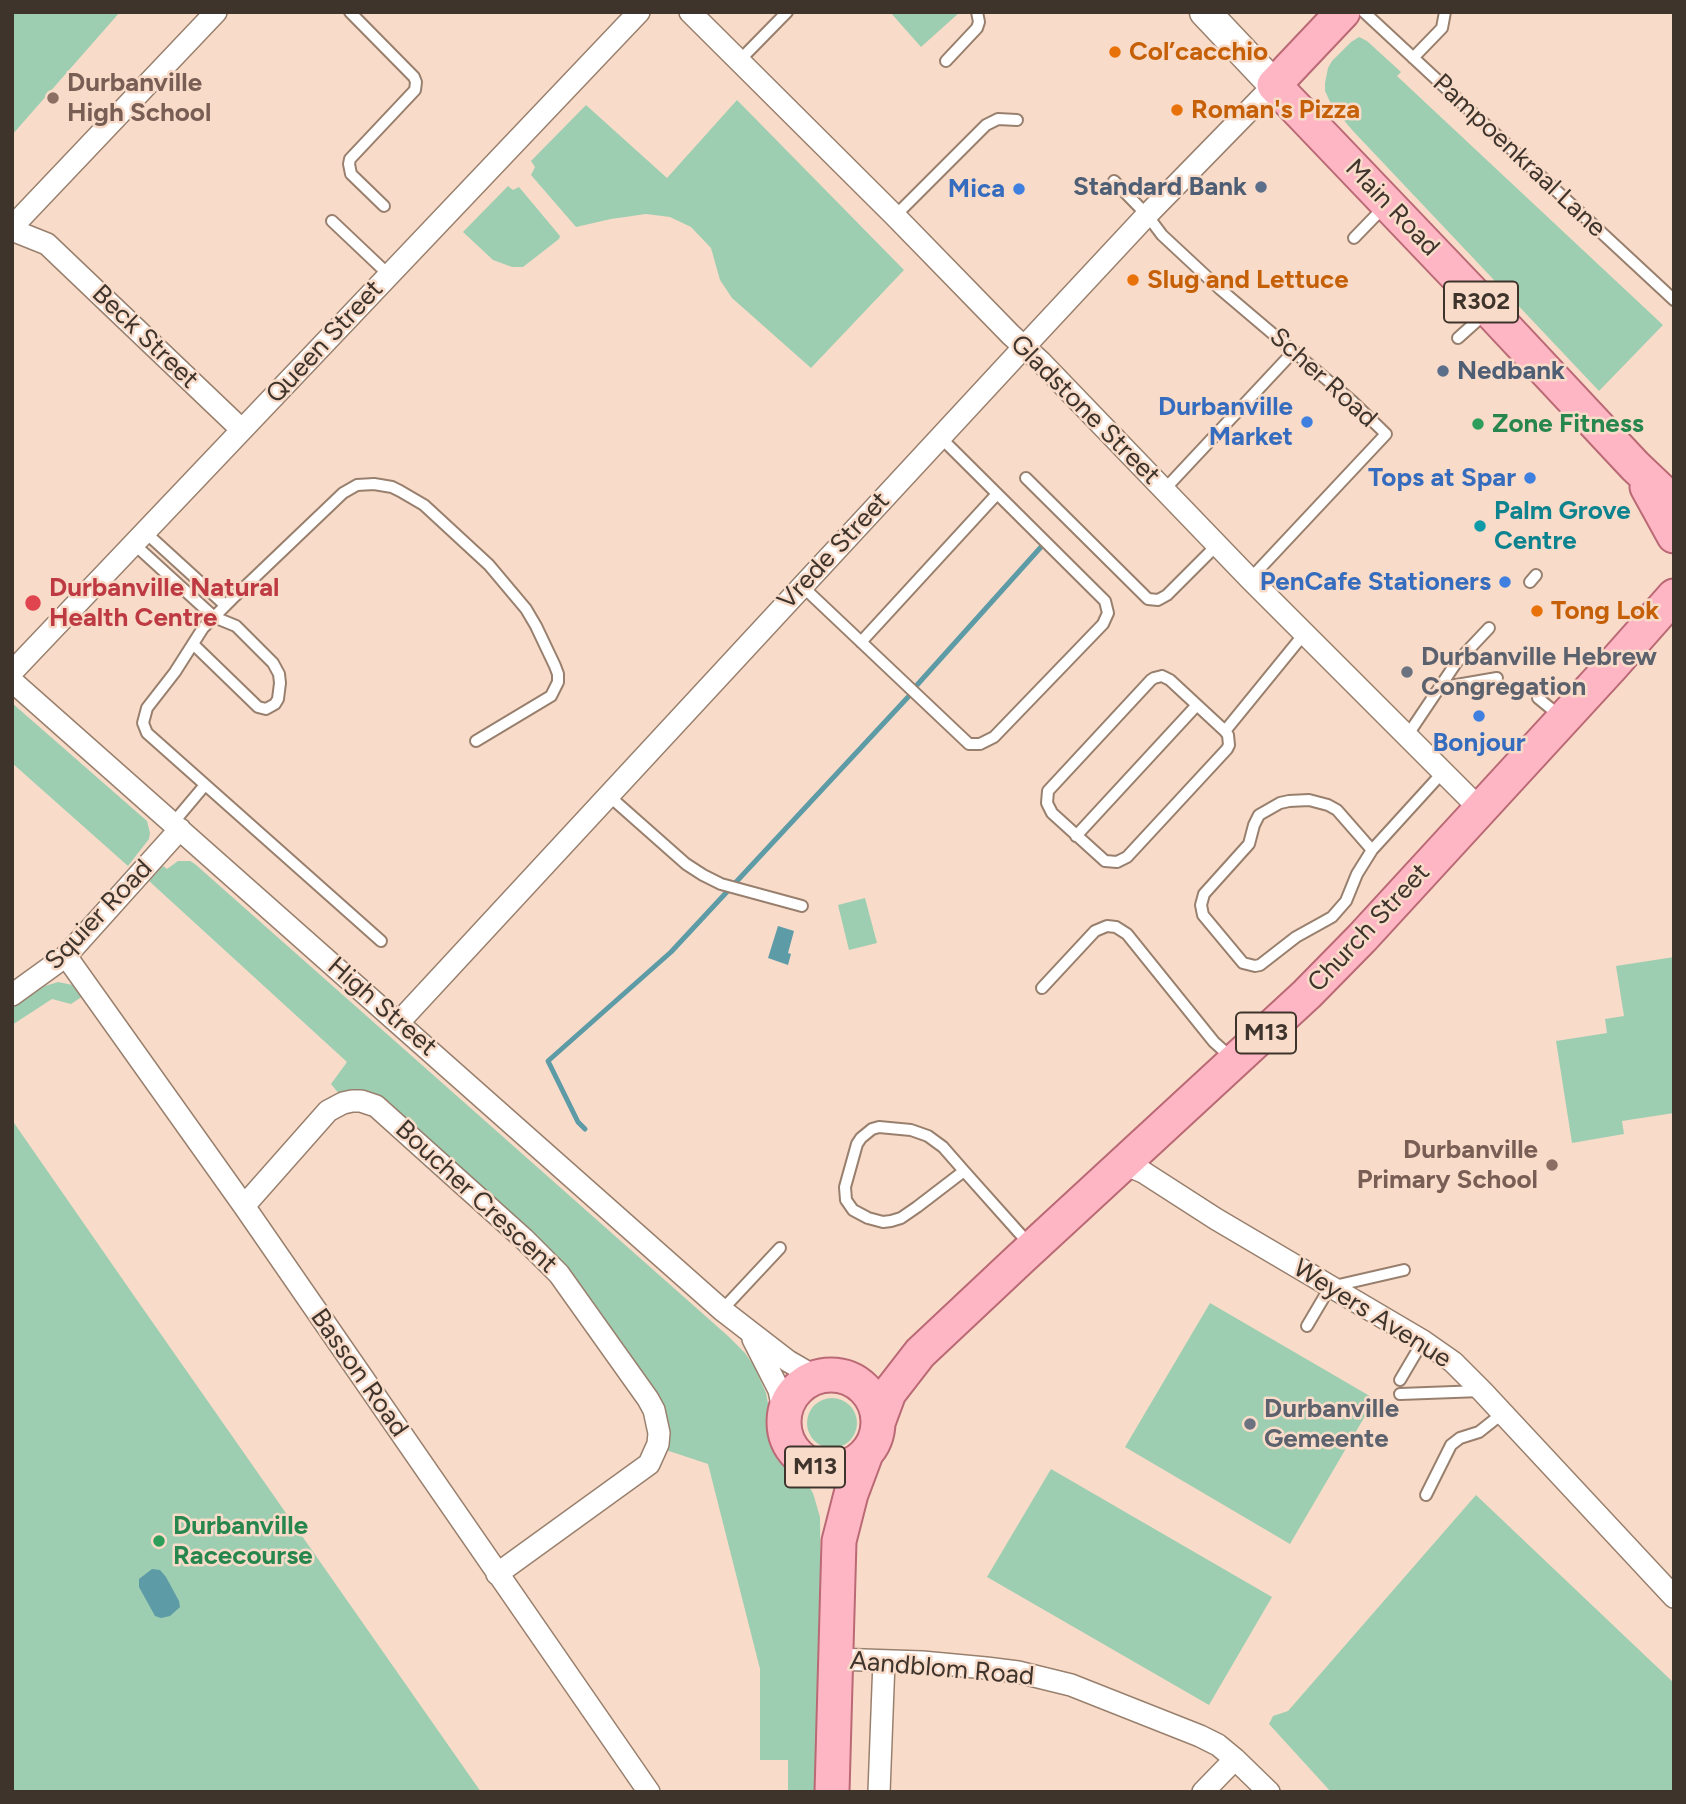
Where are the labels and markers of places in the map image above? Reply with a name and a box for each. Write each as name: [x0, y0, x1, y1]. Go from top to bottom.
place label: Col’cacchio: [1129, 36, 1268, 68]
marker: Col’cacchio: [1107, 44, 1123, 60]
place label: Durbanville High School: [67, 67, 211, 128]
marker: Durbanville High School: [45, 90, 61, 106]
place label: Roman's Pizza: [1191, 94, 1360, 126]
marker: Roman's Pizza: [1169, 102, 1185, 118]
place label: Standard Bank: [1073, 171, 1247, 203]
place label: Mica: [948, 173, 1005, 205]
marker: Standard Bank: [1253, 179, 1269, 195]
marker: Mica: [1011, 181, 1027, 197]
place label: Slug and Lettuce: [1147, 264, 1349, 296]
marker: Slug and Lettuce: [1125, 272, 1141, 288]
place label: Nedbank: [1457, 355, 1565, 387]
marker: Nedbank: [1435, 363, 1451, 379]
place label: Durbanville Market: [1158, 391, 1293, 452]
place label: Zone Fitness: [1492, 408, 1644, 440]
marker: Durbanville Market: [1299, 414, 1315, 430]
marker: Zone Fitness: [1470, 416, 1486, 432]
place label: Tops at Spar: [1368, 462, 1516, 494]
marker: Tops at Spar: [1522, 470, 1538, 486]
place label: Palm Grove Centre: [1494, 495, 1631, 556]
marker: Palm Grove Centre: [1472, 518, 1488, 534]
place label: PenCafe Stationers: [1260, 566, 1491, 598]
place label: Durbanville Natural Health Centre: [49, 572, 280, 634]
marker: PenCafe Stationers: [1497, 574, 1513, 590]
marker: Durbanville Natural Health Centre: [23, 593, 43, 613]
place label: Tong Lok: [1551, 595, 1659, 627]
marker: Tong Lok: [1529, 603, 1545, 619]
place label: Durbanville Hebrew Congregation: [1421, 641, 1657, 702]
marker: Durbanville Hebrew Congregation: [1399, 664, 1415, 680]
marker: Bonjour: [1471, 708, 1487, 724]
place label: Bonjour: [1432, 727, 1526, 759]
place label: Durbanville Primary School: [1357, 1134, 1538, 1196]
marker: Durbanville Primary School: [1544, 1157, 1560, 1173]
place label: Durbanville Gemeente: [1264, 1393, 1399, 1454]
marker: Durbanville Gemeente: [1242, 1416, 1258, 1432]
place label: Durbanville Racecourse: [173, 1510, 313, 1572]
marker: Durbanville Racecourse: [151, 1533, 167, 1549]

